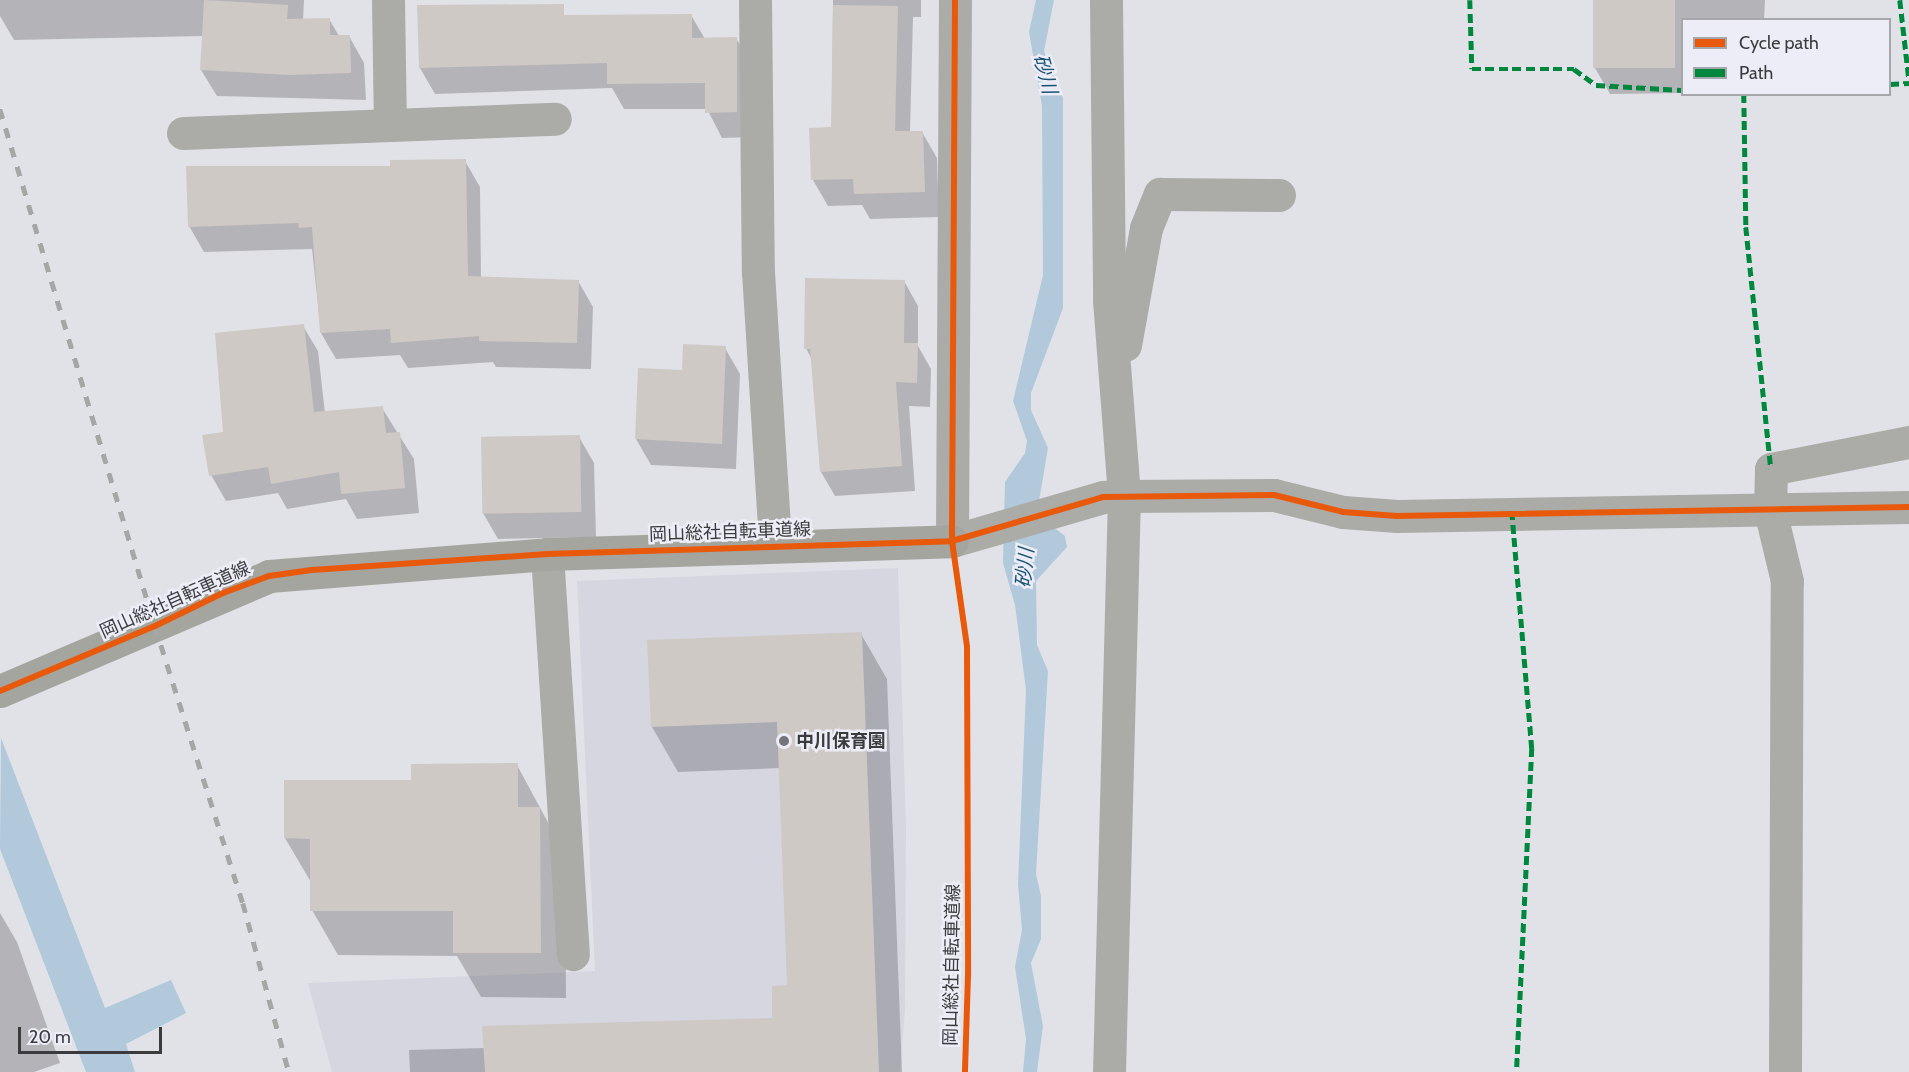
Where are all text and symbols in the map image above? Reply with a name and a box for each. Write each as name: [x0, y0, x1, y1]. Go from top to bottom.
legend: [1681, 18, 1891, 96]
text: Cycle path: [1739, 32, 1819, 54]
water label: 砂川: [1028, 52, 1062, 96]
text: Path: [1739, 62, 1773, 84]
street label: 岡山総社自転車道線: [649, 518, 811, 546]
water label: 砂川: [1011, 547, 1039, 589]
street label: 岡山総社自転車道線: [97, 557, 253, 643]
place label: 中川保育園: [796, 730, 886, 752]
marker: 中川保育園: [777, 734, 791, 748]
street label: 岡山総社自転車道線: [940, 884, 964, 1046]
scale bar: [21, 1015, 165, 1053]
text: 20 m: [29, 1026, 71, 1048]

